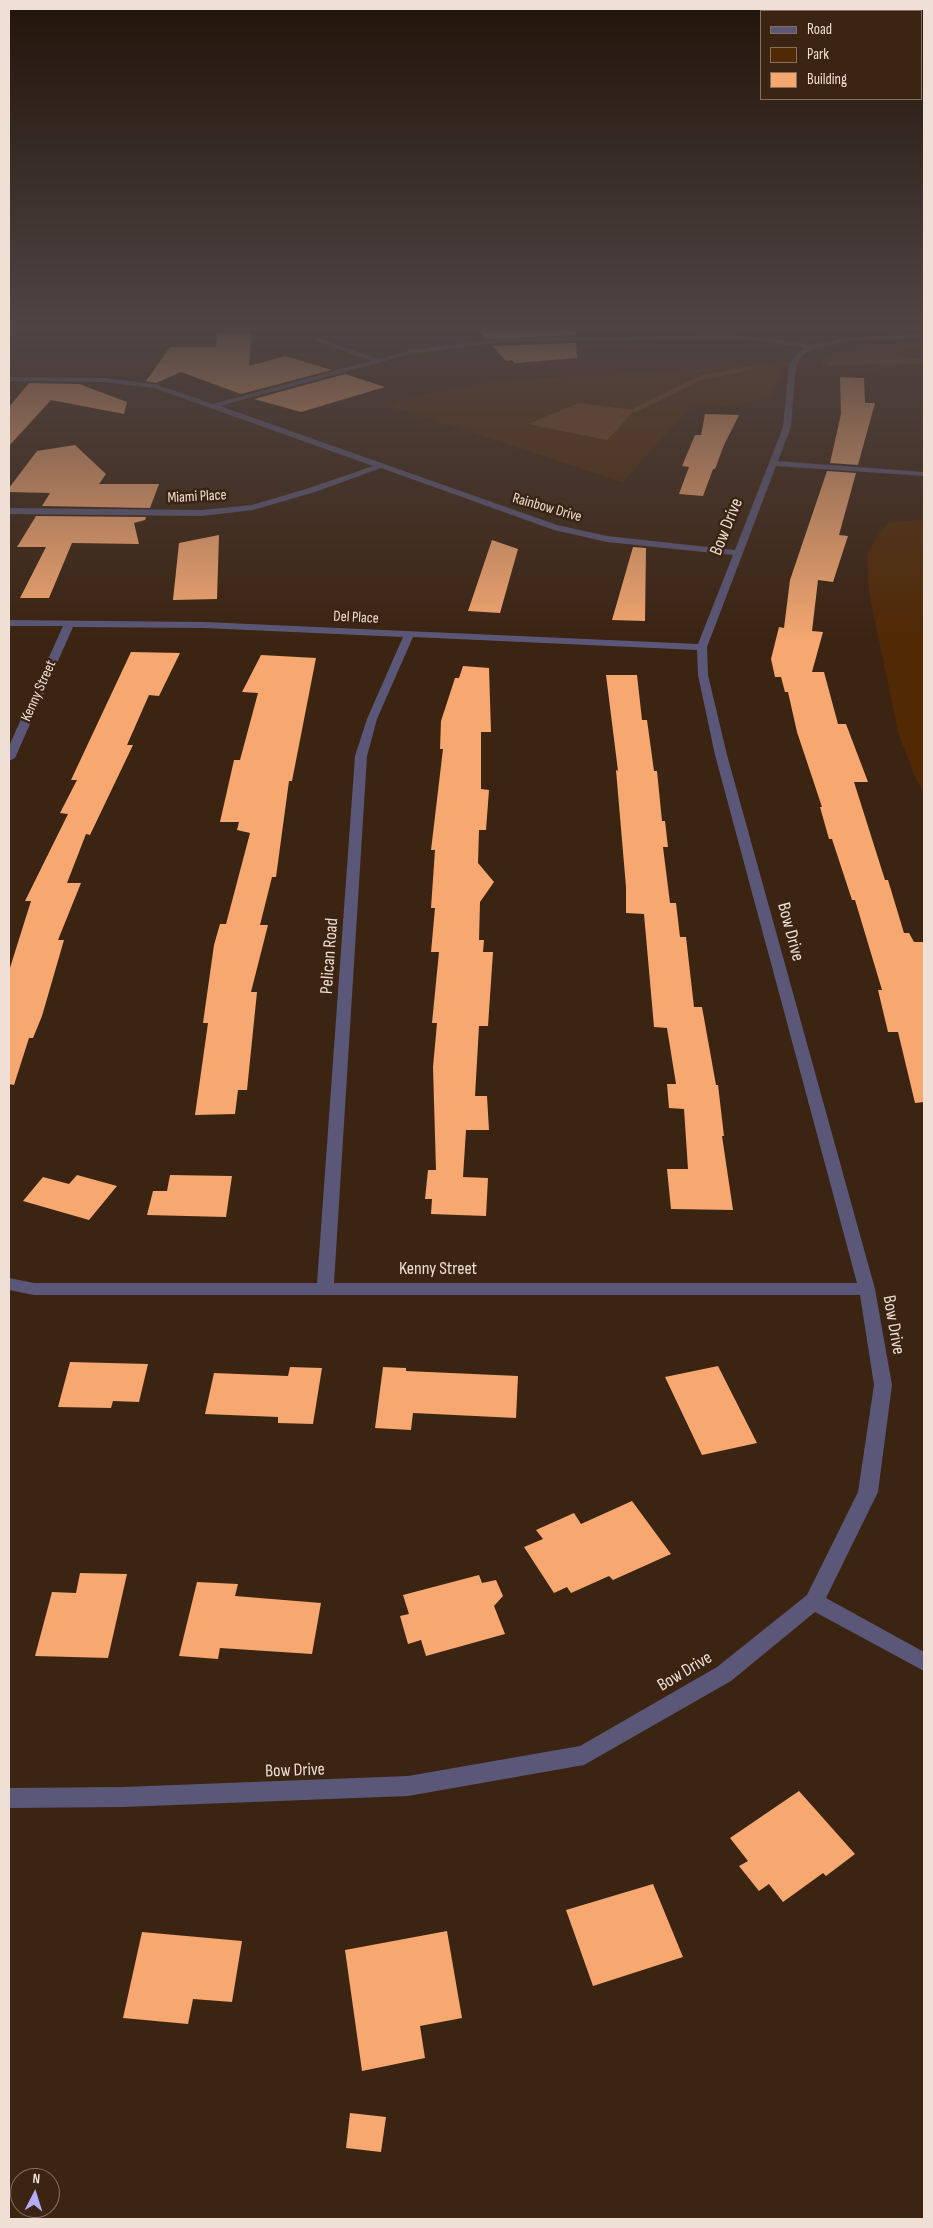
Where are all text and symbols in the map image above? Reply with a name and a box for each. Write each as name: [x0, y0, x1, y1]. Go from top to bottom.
legend: [760, 10, 923, 100]
text: Road: [807, 20, 832, 39]
text: Park: [807, 45, 829, 64]
text: Building: [807, 70, 847, 89]
street label: Miami Place: [167, 486, 227, 508]
street label: Rainbow Drive: [510, 490, 584, 526]
street label: Bow Drive: [706, 495, 748, 559]
street label: Del Place: [333, 608, 379, 628]
street label: Kenny Street: [18, 658, 60, 724]
street label: Bow Drive: [772, 900, 808, 964]
street label: Pelican Road: [317, 917, 343, 995]
street label: Kenny Street: [399, 1258, 477, 1280]
street label: Bow Drive: [877, 1294, 909, 1356]
street label: Bow Drive: [654, 1647, 716, 1697]
street label: Bow Drive: [265, 1759, 325, 1783]
north arrow: [10, 2168, 60, 2218]
text: N: [32, 2170, 41, 2187]

